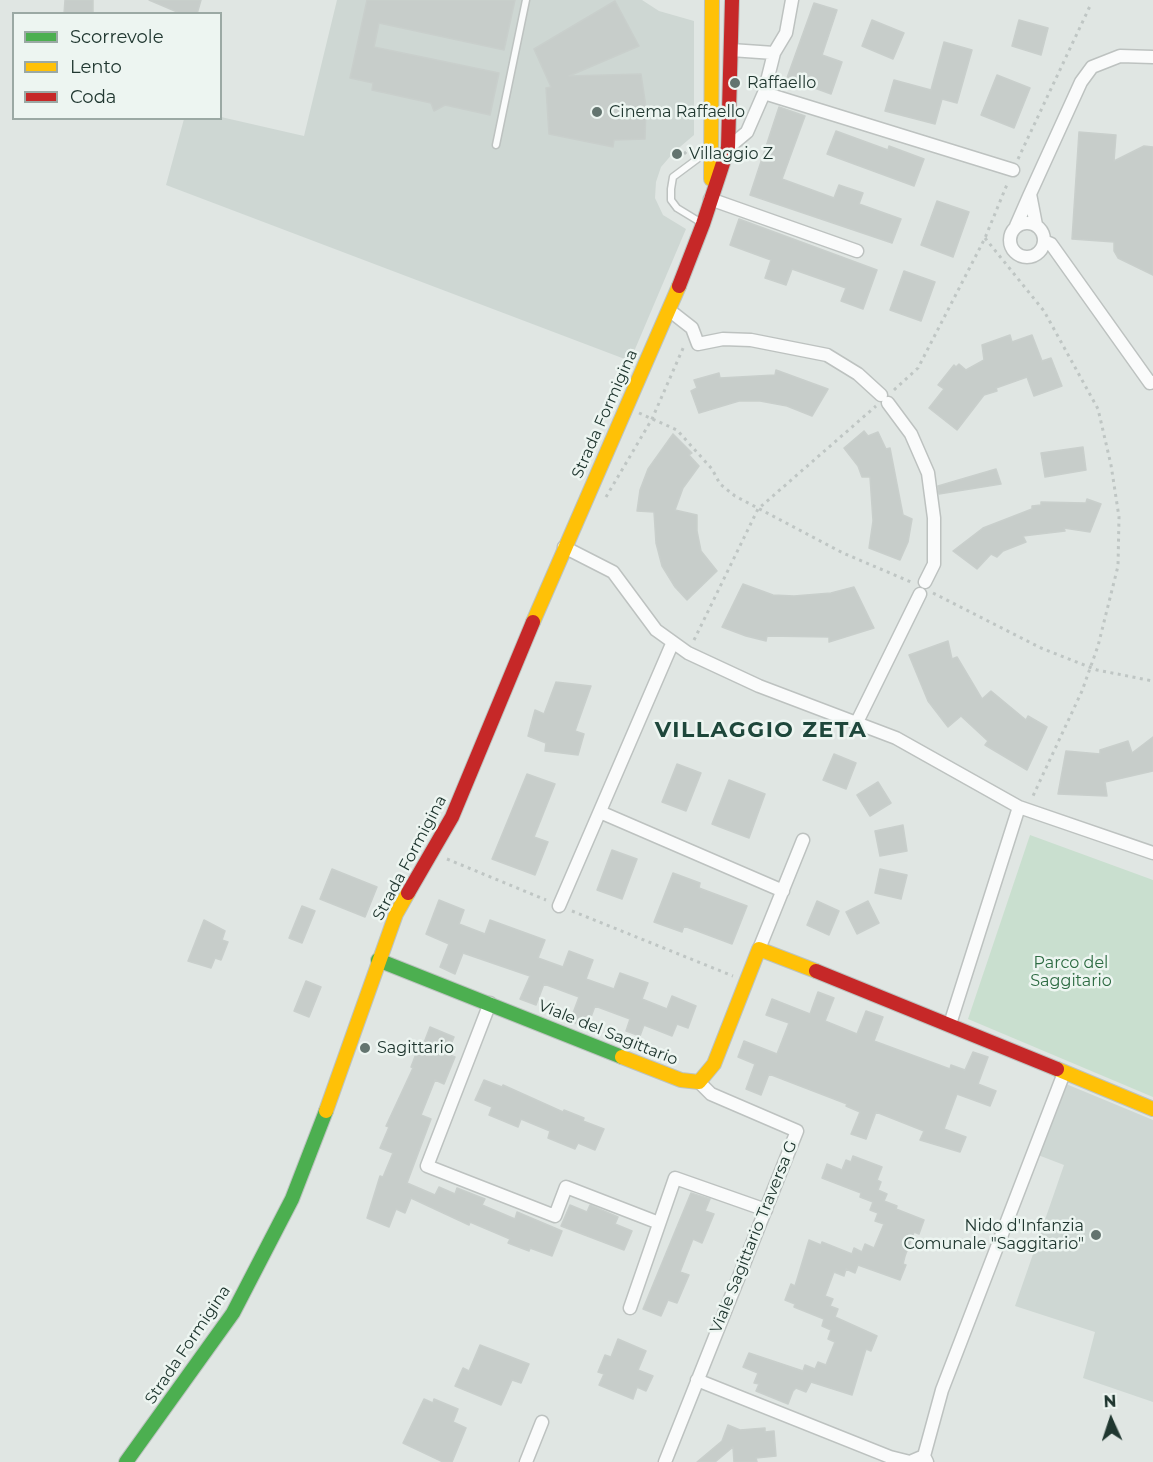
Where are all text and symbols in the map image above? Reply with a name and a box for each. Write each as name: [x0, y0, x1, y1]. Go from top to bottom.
legend: [12, 12, 222, 120]
text: Scorrevole: [70, 26, 164, 48]
text: Lento: [70, 56, 122, 78]
place label: Raffaello: [747, 73, 816, 93]
marker: Raffaello: [728, 76, 742, 90]
text: Coda: [70, 86, 116, 108]
place label: Cinema Raffaello: [609, 102, 745, 122]
marker: Cinema Raffaello: [590, 105, 604, 119]
place label: Villaggio Z: [689, 144, 773, 164]
marker: Villaggio Z: [670, 147, 684, 161]
street label: Strada Formigina: [568, 347, 642, 481]
district label: VILLAGGIO ZETA: [655, 718, 867, 744]
street label: Strada Formigina: [369, 792, 451, 924]
park label: Parco del Saggitario: [1030, 953, 1112, 991]
street label: Viale del Sagittario: [535, 996, 681, 1070]
place label: Sagittario: [377, 1038, 454, 1058]
marker: Sagittario: [358, 1041, 372, 1055]
street label: Viale Sagittario Traversa G: [706, 1138, 802, 1336]
place label: Nido d'Infanzia Comunale "Saggitario": [904, 1216, 1084, 1254]
marker: Nido d'Infanzia Comunale "Saggitario": [1089, 1228, 1103, 1242]
street label: Strada Formigina: [141, 1282, 235, 1408]
north arrow: [1081, 1390, 1141, 1450]
text: N: [1103, 1392, 1117, 1411]

